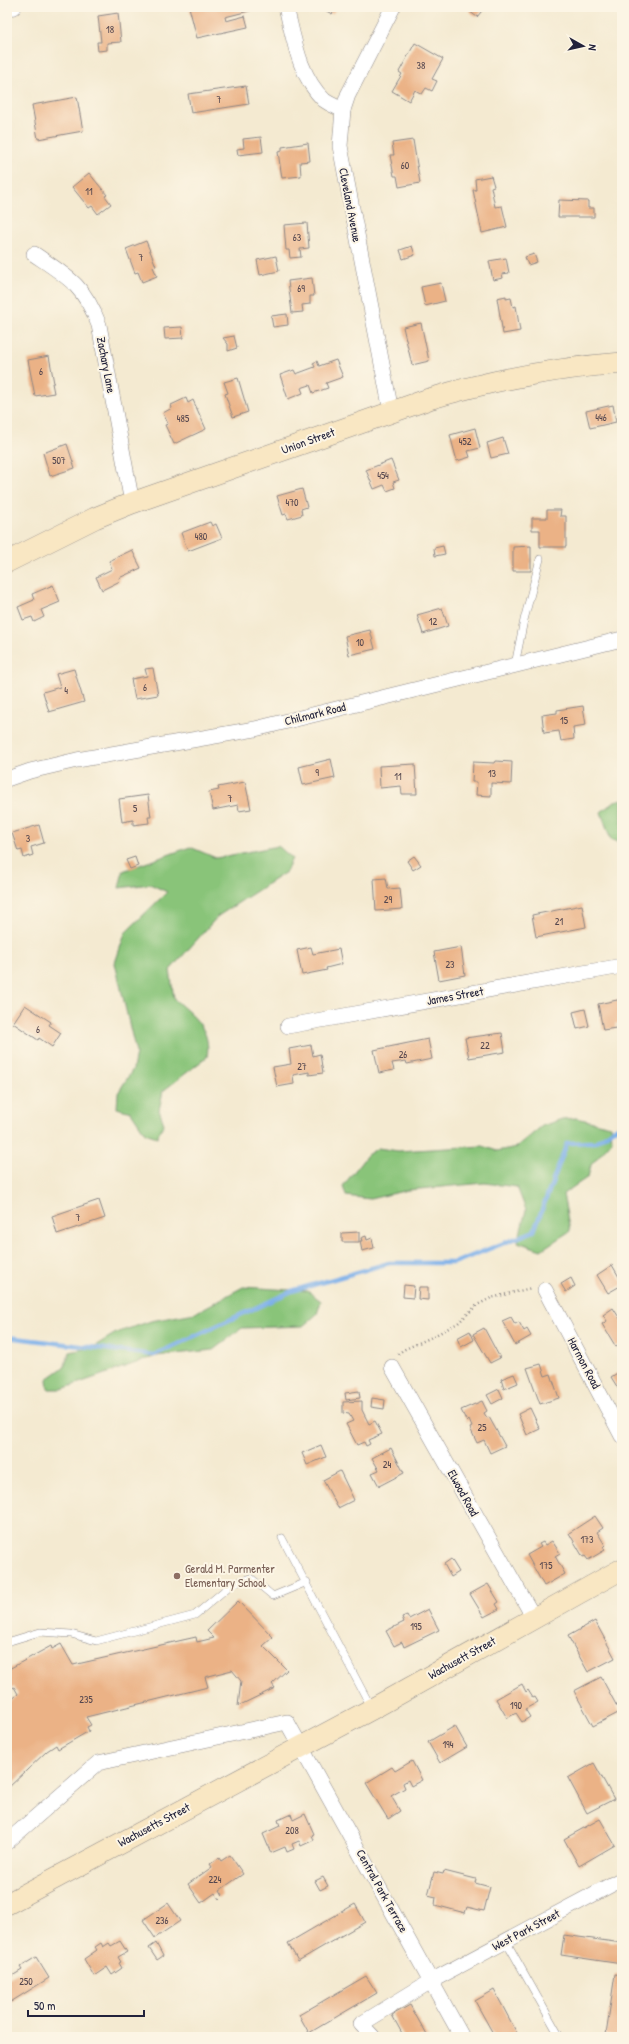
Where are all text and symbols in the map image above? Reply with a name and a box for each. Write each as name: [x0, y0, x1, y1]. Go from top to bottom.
house number: 18: [106, 23, 114, 36]
north arrow: [563, 26, 603, 66]
text: N: [586, 44, 600, 51]
house number: 38: [417, 59, 425, 72]
house number: 7: [217, 93, 222, 106]
house number: 60: [401, 159, 410, 172]
street label: Cleveland Avenue: [335, 166, 366, 244]
house number: 11: [85, 185, 93, 198]
house number: 63: [293, 231, 302, 244]
house number: 7: [139, 251, 144, 264]
house number: 69: [297, 282, 305, 295]
street label: Zachary Lane: [93, 335, 120, 395]
house number: 6: [39, 365, 43, 378]
house number: 446: [595, 411, 607, 424]
house number: 485: [177, 412, 190, 425]
street label: Union Street: [279, 423, 338, 458]
house number: 452: [459, 435, 472, 448]
house number: 507: [52, 454, 66, 467]
house number: 454: [377, 469, 389, 482]
house number: 470: [285, 496, 299, 509]
house number: 480: [195, 530, 208, 543]
house number: 12: [429, 615, 437, 628]
house number: 10: [356, 636, 365, 649]
house number: 6: [143, 681, 147, 694]
house number: 4: [64, 684, 68, 697]
street label: Chilmark Road: [283, 698, 348, 729]
house number: 15: [560, 714, 569, 727]
house number: 9: [315, 766, 319, 779]
house number: 13: [488, 767, 497, 780]
house number: 11: [394, 770, 402, 783]
house number: 7: [228, 792, 233, 805]
house number: 5: [133, 802, 138, 815]
house number: 3: [26, 832, 31, 845]
house number: 29: [384, 893, 393, 906]
house number: 21: [555, 915, 564, 928]
house number: 23: [445, 958, 455, 971]
street label: James Street: [425, 982, 486, 1009]
house number: 6: [36, 1023, 40, 1036]
house number: 22: [480, 1039, 490, 1052]
house number: 26: [399, 1048, 407, 1061]
house number: 27: [297, 1060, 307, 1073]
house number: 7: [76, 1211, 81, 1224]
street label: Harmon Road: [564, 1334, 605, 1392]
house number: 25: [478, 1421, 487, 1434]
house number: 24: [383, 1458, 391, 1471]
street label: Elwood Road: [444, 1466, 483, 1519]
house number: 173: [580, 1533, 594, 1546]
house number: 175: [540, 1559, 553, 1572]
place label: Gerald M. Parmenter Elementary School: [185, 1560, 275, 1591]
marker: Gerald M. Parmenter Elementary School: [172, 1571, 182, 1581]
house number: 195: [410, 1620, 423, 1633]
street label: Wachusett Street: [425, 1632, 499, 1683]
house number: 235: [79, 1693, 93, 1706]
house number: 190: [510, 1699, 522, 1712]
house number: 194: [442, 1738, 454, 1751]
street label: Wachusetts Street: [115, 1798, 194, 1851]
house number: 208: [285, 1824, 299, 1837]
street label: Central Park Terrace: [353, 1846, 412, 1936]
house number: 224: [208, 1873, 222, 1886]
street label: West Park Street: [489, 1904, 563, 1955]
house number: 236: [155, 1914, 169, 1927]
house number: 250: [19, 1975, 33, 1988]
scale bar: [28, 1992, 144, 2018]
text: 50 m: [34, 1997, 55, 2014]

